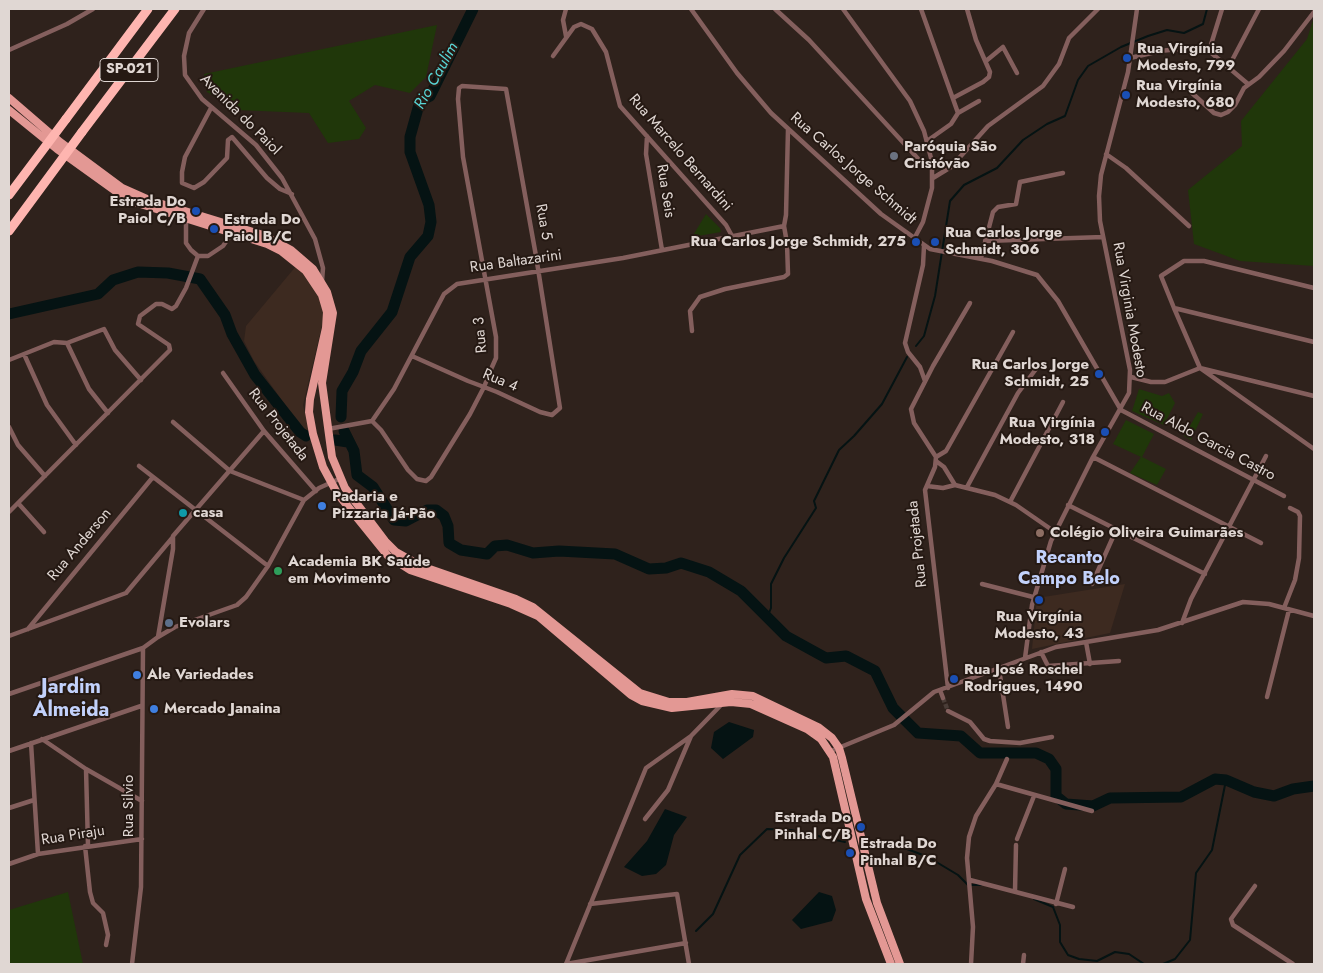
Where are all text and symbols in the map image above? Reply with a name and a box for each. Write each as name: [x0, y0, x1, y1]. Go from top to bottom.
water label: Rio Caulim: [411, 39, 463, 113]
place label: Rua Virgínia Modesto, 799: [1137, 40, 1235, 75]
marker: Rua Virgínia Modesto, 799: [1121, 52, 1133, 64]
road number: SP-021: [100, 58, 158, 82]
street label: Avenida do Paiol: [196, 71, 284, 159]
place label: Rua Virgínia Modesto, 680: [1136, 77, 1235, 112]
marker: Rua Virgínia Modesto, 680: [1120, 89, 1132, 101]
street label: Rua Marcelo Bernardini: [624, 91, 736, 215]
street label: Rua Carlos Jorge Schmidt: [786, 109, 920, 229]
place label: Paróquia São Cristóvão: [904, 138, 997, 173]
marker: Paróquia São Cristóvão: [888, 150, 900, 162]
street label: Rua Seis: [652, 163, 678, 219]
place label: Estrada Do Paiol C/B: [109, 193, 186, 228]
street label: Rua 5: [531, 202, 555, 242]
marker: Estrada Do Paiol C/B: [190, 205, 202, 217]
place label: Estrada Do Paiol B/C: [224, 211, 301, 246]
marker: Estrada Do Paiol B/C: [208, 223, 220, 235]
place label: Rua Carlos Jorge Schmidt, 306: [945, 224, 1062, 259]
place label: Rua Carlos Jorge Schmidt, 275: [690, 233, 906, 251]
marker: Rua Carlos Jorge Schmidt, 275: [910, 236, 922, 248]
marker: Rua Carlos Jorge Schmidt, 306: [929, 236, 941, 248]
street label: Rua Virginia Modesto: [1108, 241, 1150, 379]
street label: Rua Baltazarini: [469, 247, 563, 277]
street label: Rua 3: [470, 316, 492, 354]
place label: Rua Carlos Jorge Schmidt, 25: [972, 356, 1089, 391]
street label: Rua 4: [480, 366, 520, 396]
marker: Rua Carlos Jorge Schmidt, 25: [1093, 368, 1105, 380]
street label: Rua Projetada: [244, 385, 312, 465]
street label: Rua Aldo Garcia Castro: [1138, 399, 1278, 485]
place label: Rua Virgínia Modesto, 318: [1000, 414, 1095, 449]
marker: Rua Virgínia Modesto, 318: [1099, 426, 1111, 438]
place label: Padaria e Pizzaria Já-Pão: [332, 488, 435, 523]
marker: Padaria e Pizzaria Já-Pão: [316, 500, 328, 512]
street label: Rua Projetada: [904, 500, 932, 588]
place label: casa: [193, 504, 223, 522]
street label: Rua Anderson: [44, 505, 116, 585]
marker: casa: [177, 507, 189, 519]
place label: Colégio Oliveira Guimarães: [1050, 524, 1243, 542]
marker: Colégio Oliveira Guimarães: [1034, 527, 1046, 539]
district label: Recanto Campo Belo: [1018, 548, 1120, 590]
place label: Academia BK Saúde em Movimento: [288, 553, 430, 588]
marker: Academia BK Saúde em Movimento: [272, 565, 284, 577]
marker: Rua Virgínia Modesto, 43: [1033, 594, 1045, 606]
place label: Rua Virgínia Modesto, 43: [995, 608, 1083, 643]
place label: Evolars: [179, 614, 230, 632]
marker: Evolars: [163, 617, 175, 629]
place label: Rua José Roschel Rodrigues, 1490: [964, 661, 1083, 696]
place label: Ale Variedades: [147, 666, 254, 684]
marker: Ale Variedades: [131, 669, 143, 681]
marker: Rua José Roschel Rodrigues, 1490: [948, 673, 960, 685]
district label: Jardim Almeida: [33, 676, 109, 723]
place label: Mercado Janaina: [164, 700, 281, 718]
marker: Mercado Janaina: [148, 703, 160, 715]
street label: Rua Silvio: [120, 775, 138, 837]
place label: Estrada Do Pinhal C/B: [774, 809, 851, 844]
marker: Estrada Do Pinhal C/B: [855, 821, 867, 833]
street label: Rua Piraju: [40, 822, 106, 850]
place label: Estrada Do Pinhal B/C: [860, 835, 937, 870]
marker: Estrada Do Pinhal B/C: [844, 847, 856, 859]

